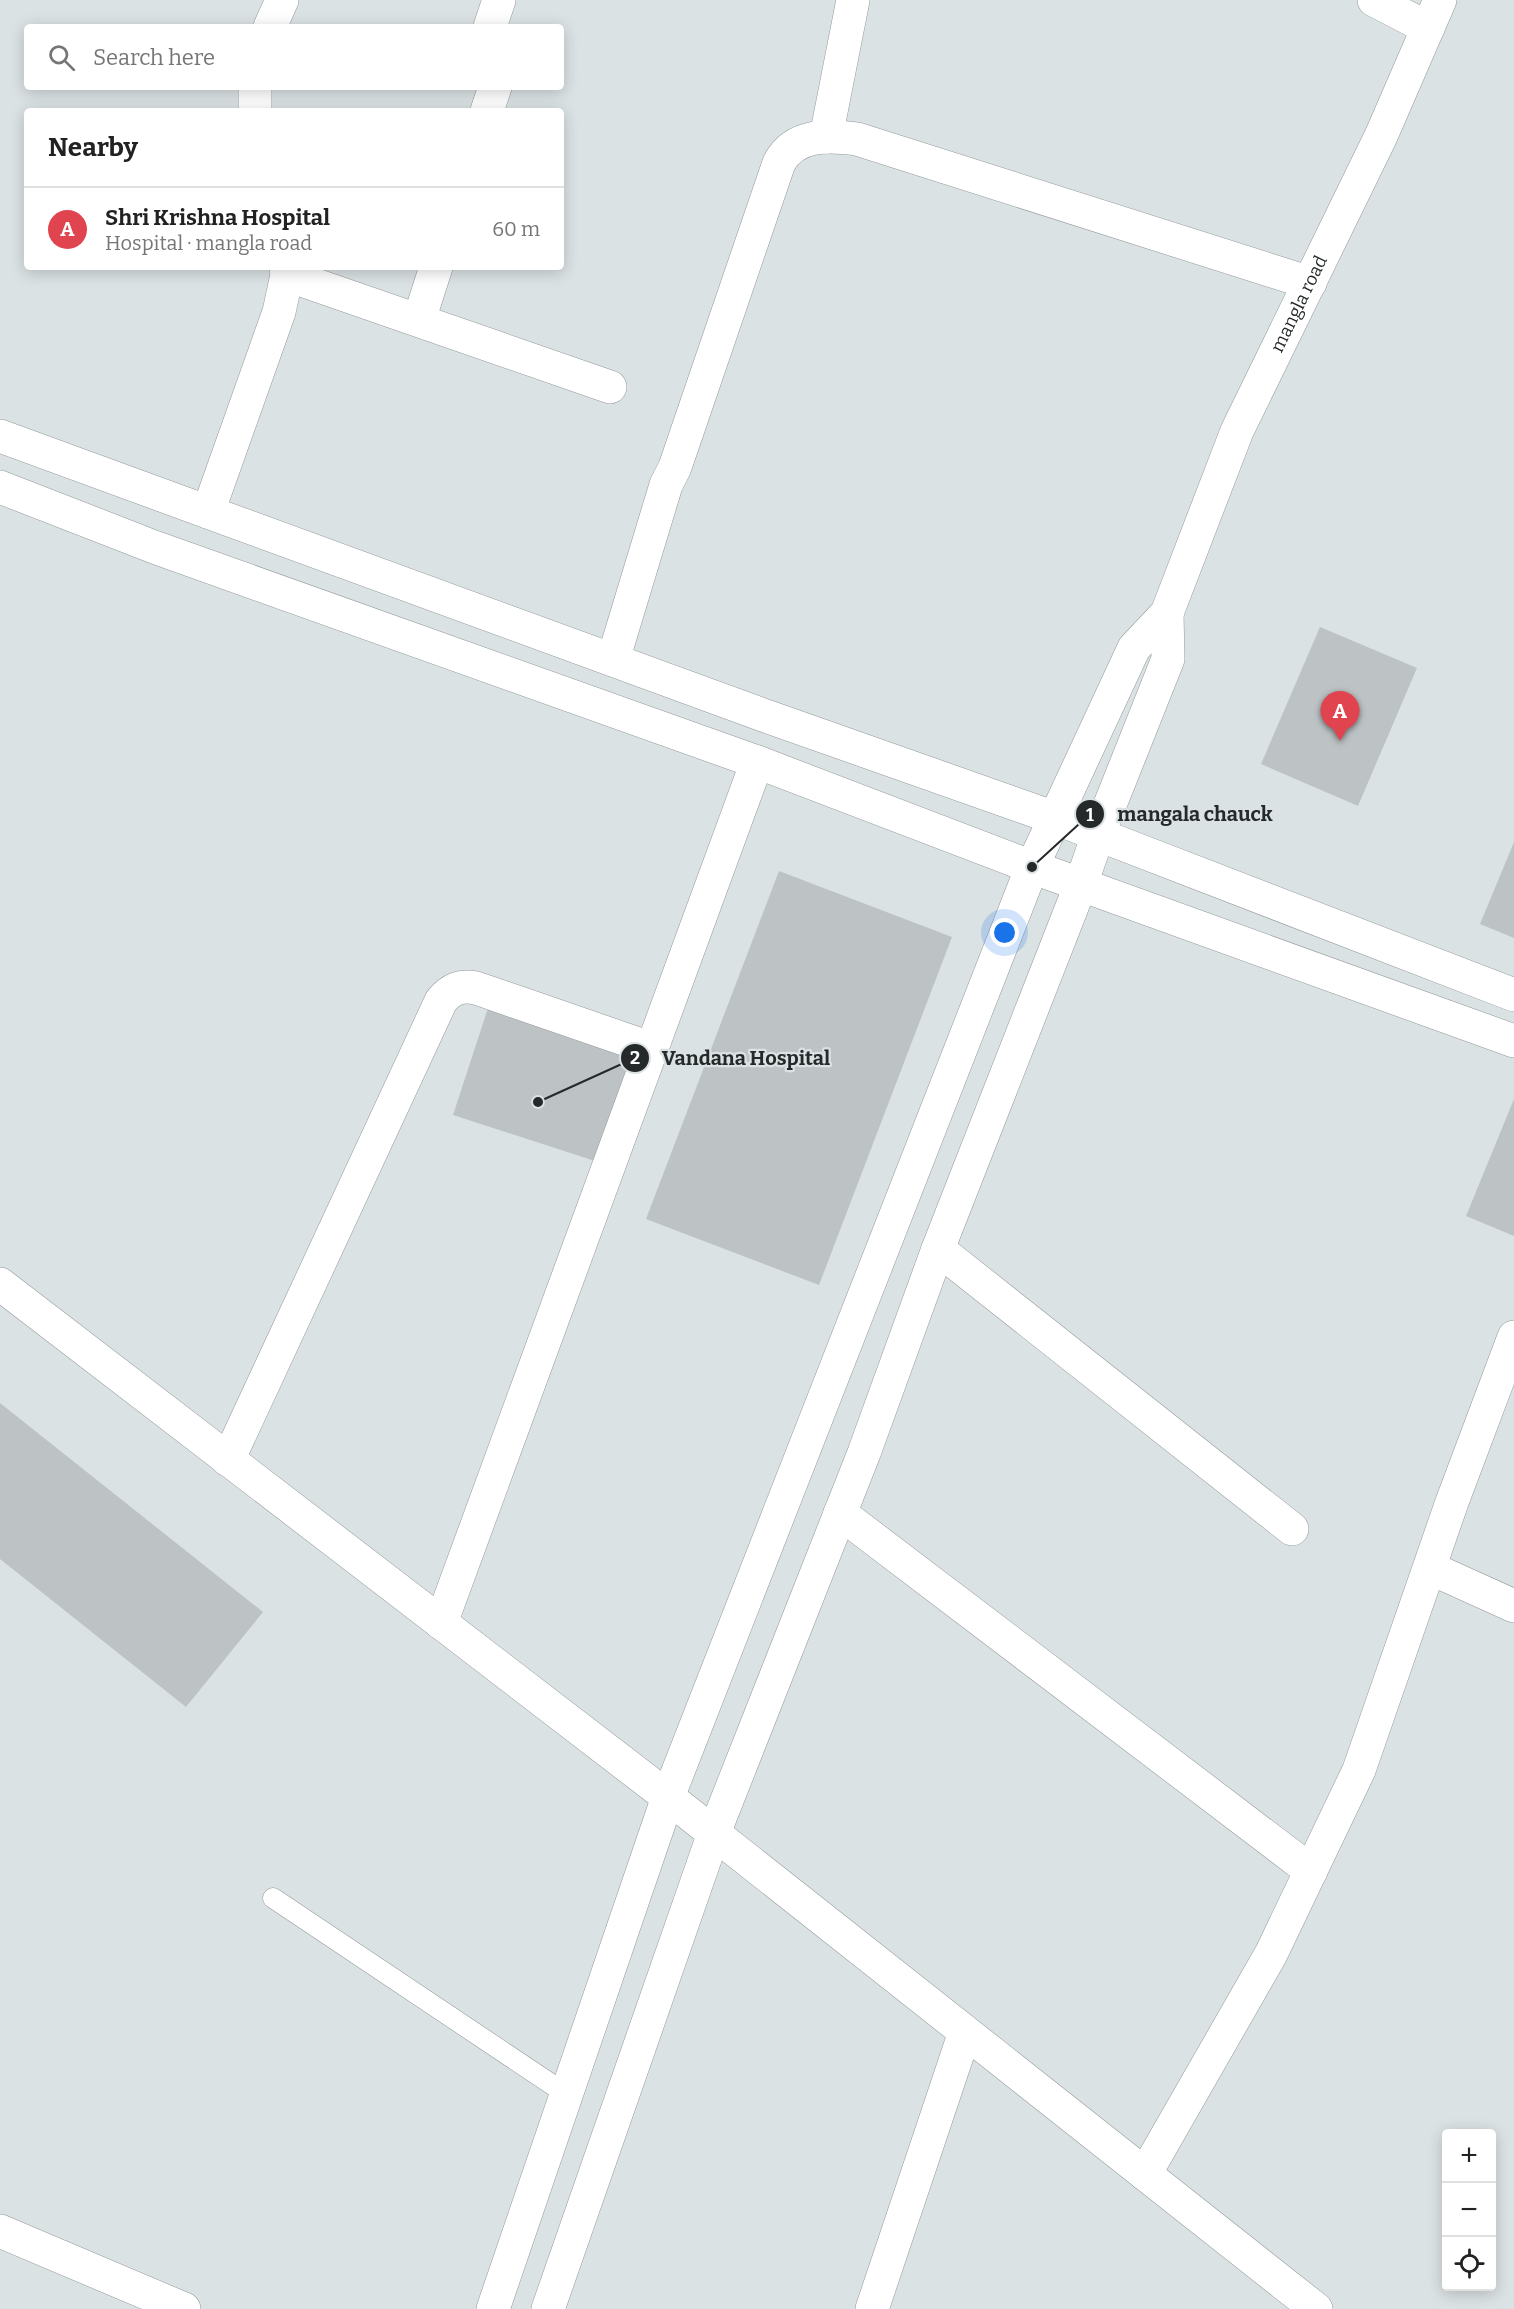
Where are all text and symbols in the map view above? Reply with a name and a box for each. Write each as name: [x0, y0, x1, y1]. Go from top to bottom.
search box: [24, 24, 564, 90]
icon: search: [45, 41, 78, 74]
text: Search here: [93, 44, 215, 71]
text: Nearby: [48, 132, 138, 163]
text: Shri Krishna Hospital: [105, 204, 330, 231]
text: A: [60, 217, 75, 241]
text: 60 m: [492, 217, 540, 241]
text: Hospital · mangla road: [105, 231, 312, 255]
street label: mangla road: [1266, 252, 1332, 356]
pin: A: [1320, 692, 1360, 741]
callout: mangala chauck: [1075, 795, 1284, 833]
text: mangala chauck: [1117, 802, 1273, 826]
text: 1: [1086, 804, 1094, 826]
your location: [990, 918, 1019, 947]
callout: Vandana Hospital: [620, 1039, 842, 1077]
text: Vandana Hospital: [662, 1046, 830, 1070]
text: 2: [630, 1047, 640, 1069]
map controls: [1442, 2129, 1496, 2291]
button: +: [1442, 2129, 1496, 2183]
button: −: [1442, 2183, 1496, 2237]
button: locate: [1442, 2237, 1496, 2291]

